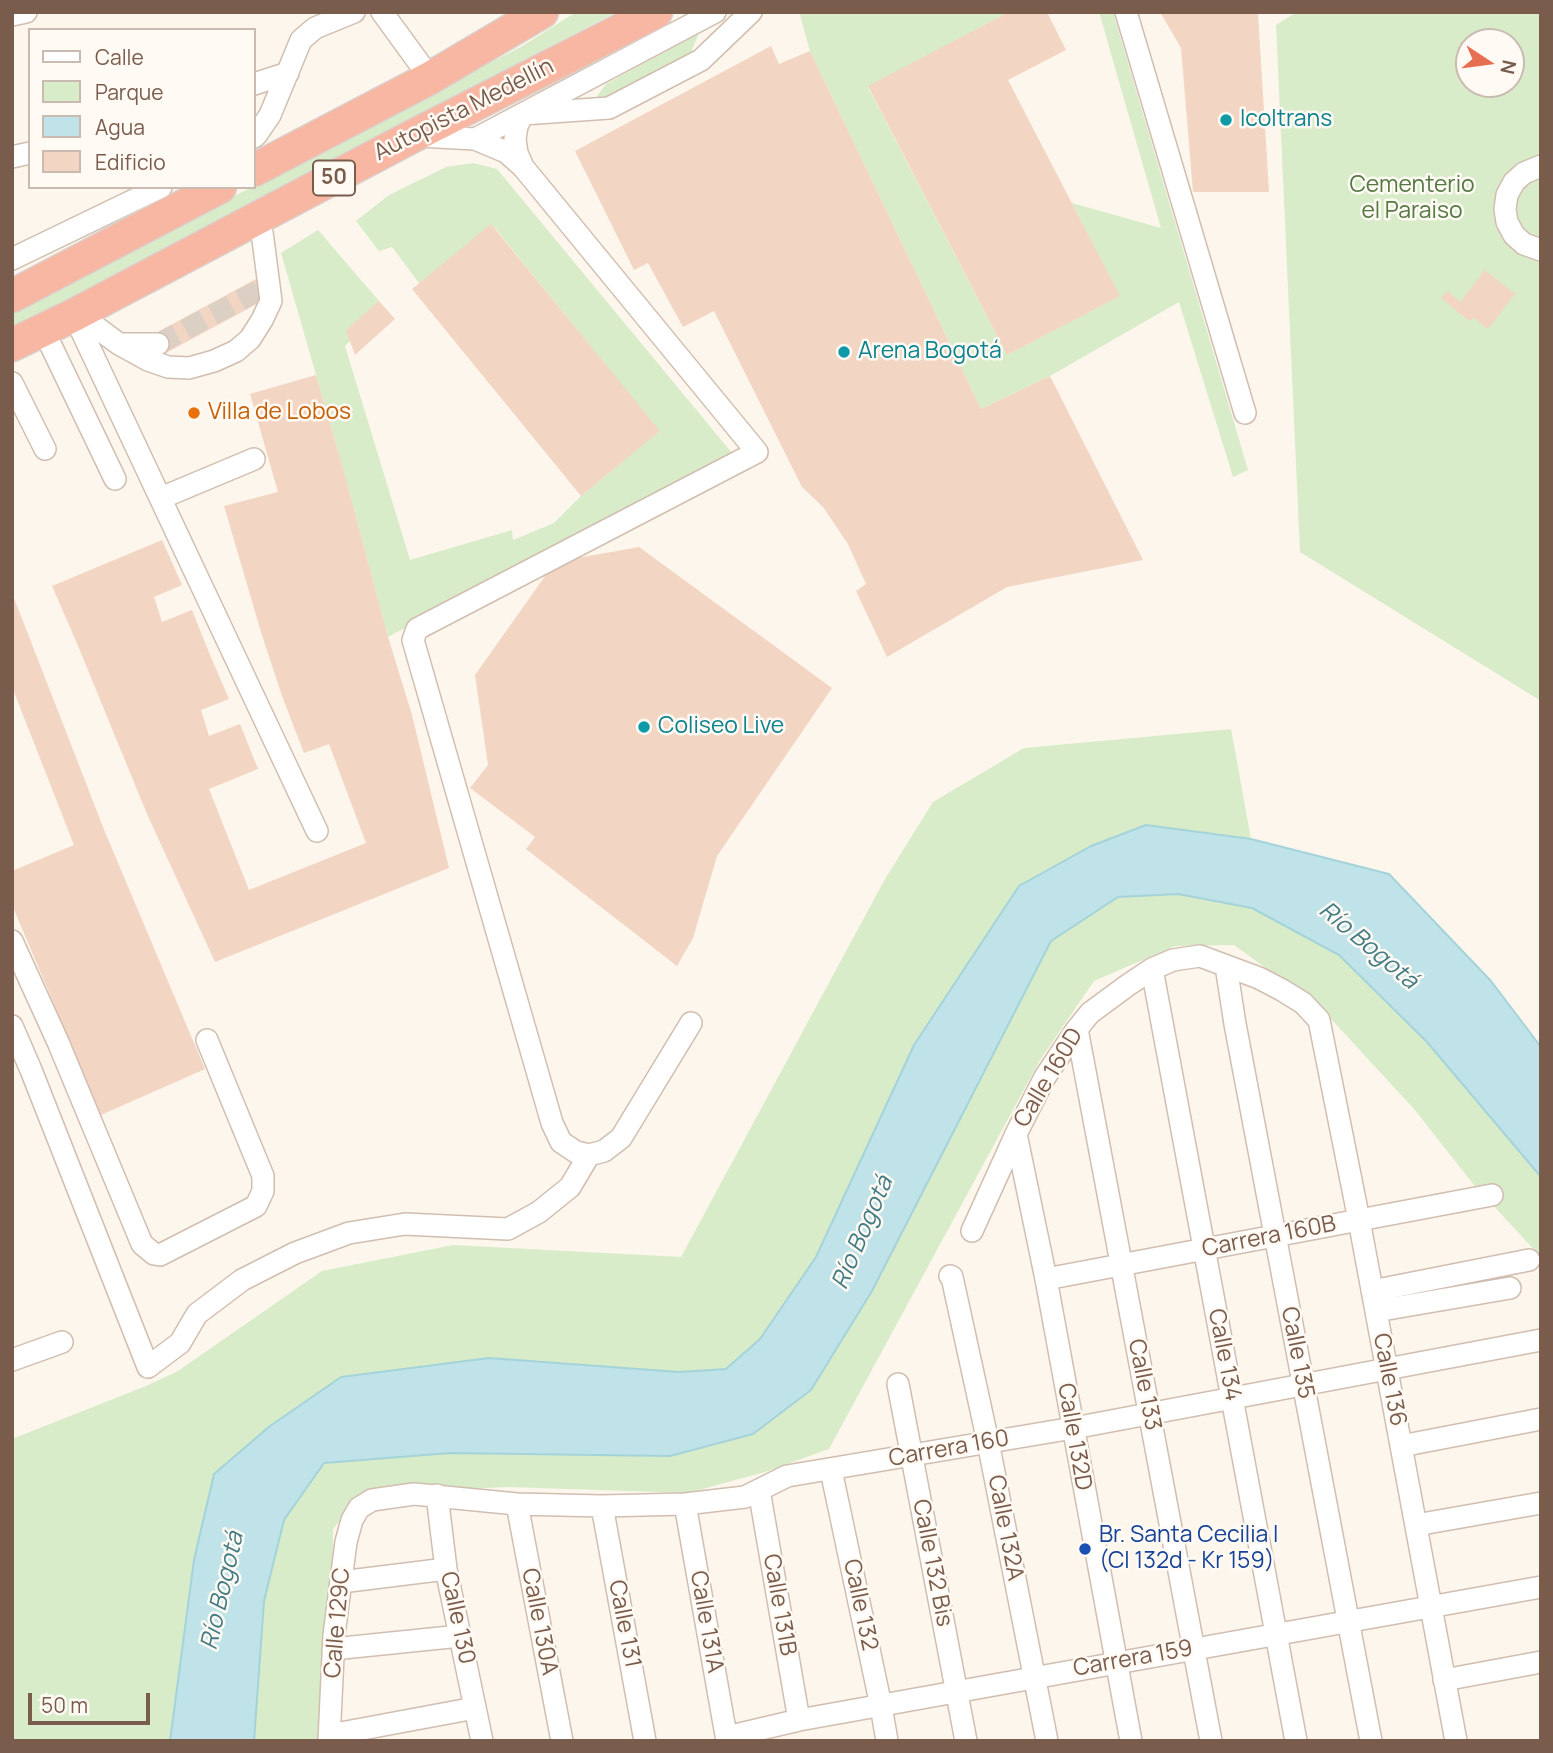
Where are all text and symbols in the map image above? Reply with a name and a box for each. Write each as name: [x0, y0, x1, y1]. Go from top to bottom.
legend: [28, 28, 256, 189]
north arrow: [1455, 28, 1525, 98]
text: Calle: [95, 43, 144, 71]
street label: Autopista Medellín: [370, 53, 558, 167]
text: N: [1494, 58, 1523, 77]
text: Parque: [95, 78, 164, 106]
place label: Icoltrans: [1240, 106, 1332, 134]
marker: Icoltrans: [1218, 112, 1234, 128]
text: Agua: [95, 113, 145, 141]
text: Edificio: [95, 148, 166, 176]
road number: 50: [313, 160, 355, 196]
park label: Cementerio el Paraiso: [1349, 172, 1475, 226]
place label: Arena Bogotá: [858, 338, 1002, 366]
marker: Arena Bogotá: [836, 344, 852, 360]
place label: Villa de Lobos: [208, 399, 351, 427]
marker: Villa de Lobos: [186, 405, 202, 421]
place label: Coliseo Live: [658, 713, 784, 741]
marker: Coliseo Live: [636, 719, 652, 735]
water label: Río Bogotá: [1313, 896, 1423, 996]
street label: Calle 160D: [1009, 1023, 1089, 1133]
water label: Río Bogotá: [826, 1172, 900, 1294]
street label: Carrera 160B: [1200, 1211, 1338, 1263]
street label: Calle 135: [1275, 1305, 1319, 1401]
street label: Calle 134: [1202, 1307, 1246, 1403]
street label: Calle 136: [1366, 1331, 1412, 1429]
street label: Calle 133: [1122, 1337, 1166, 1433]
street label: Calle 132D: [1051, 1381, 1097, 1493]
street label: Carrera 160: [887, 1425, 1011, 1473]
street label: Calle 132A: [981, 1473, 1029, 1583]
street label: Calle 132 Bis: [906, 1497, 958, 1629]
place label: Br. Santa Cecilia I (Cl 132d - Kr 159): [1099, 1522, 1278, 1576]
water label: Río Bogotá: [195, 1529, 251, 1653]
marker: Br. Santa Cecilia I (Cl 132d - Kr 159): [1077, 1541, 1093, 1557]
street label: Calle 131B: [756, 1552, 802, 1658]
street label: Calle 132: [837, 1557, 883, 1653]
street label: Calle 130A: [515, 1566, 563, 1678]
street label: Calle 129C: [319, 1567, 357, 1679]
street label: Calle 130: [434, 1569, 480, 1667]
street label: Calle 131A: [683, 1569, 729, 1675]
street label: Calle 131: [602, 1578, 646, 1670]
street label: Carrera 159: [1071, 1635, 1195, 1683]
scale bar: [32, 1680, 154, 1724]
text: 50 m: [41, 1691, 88, 1719]

